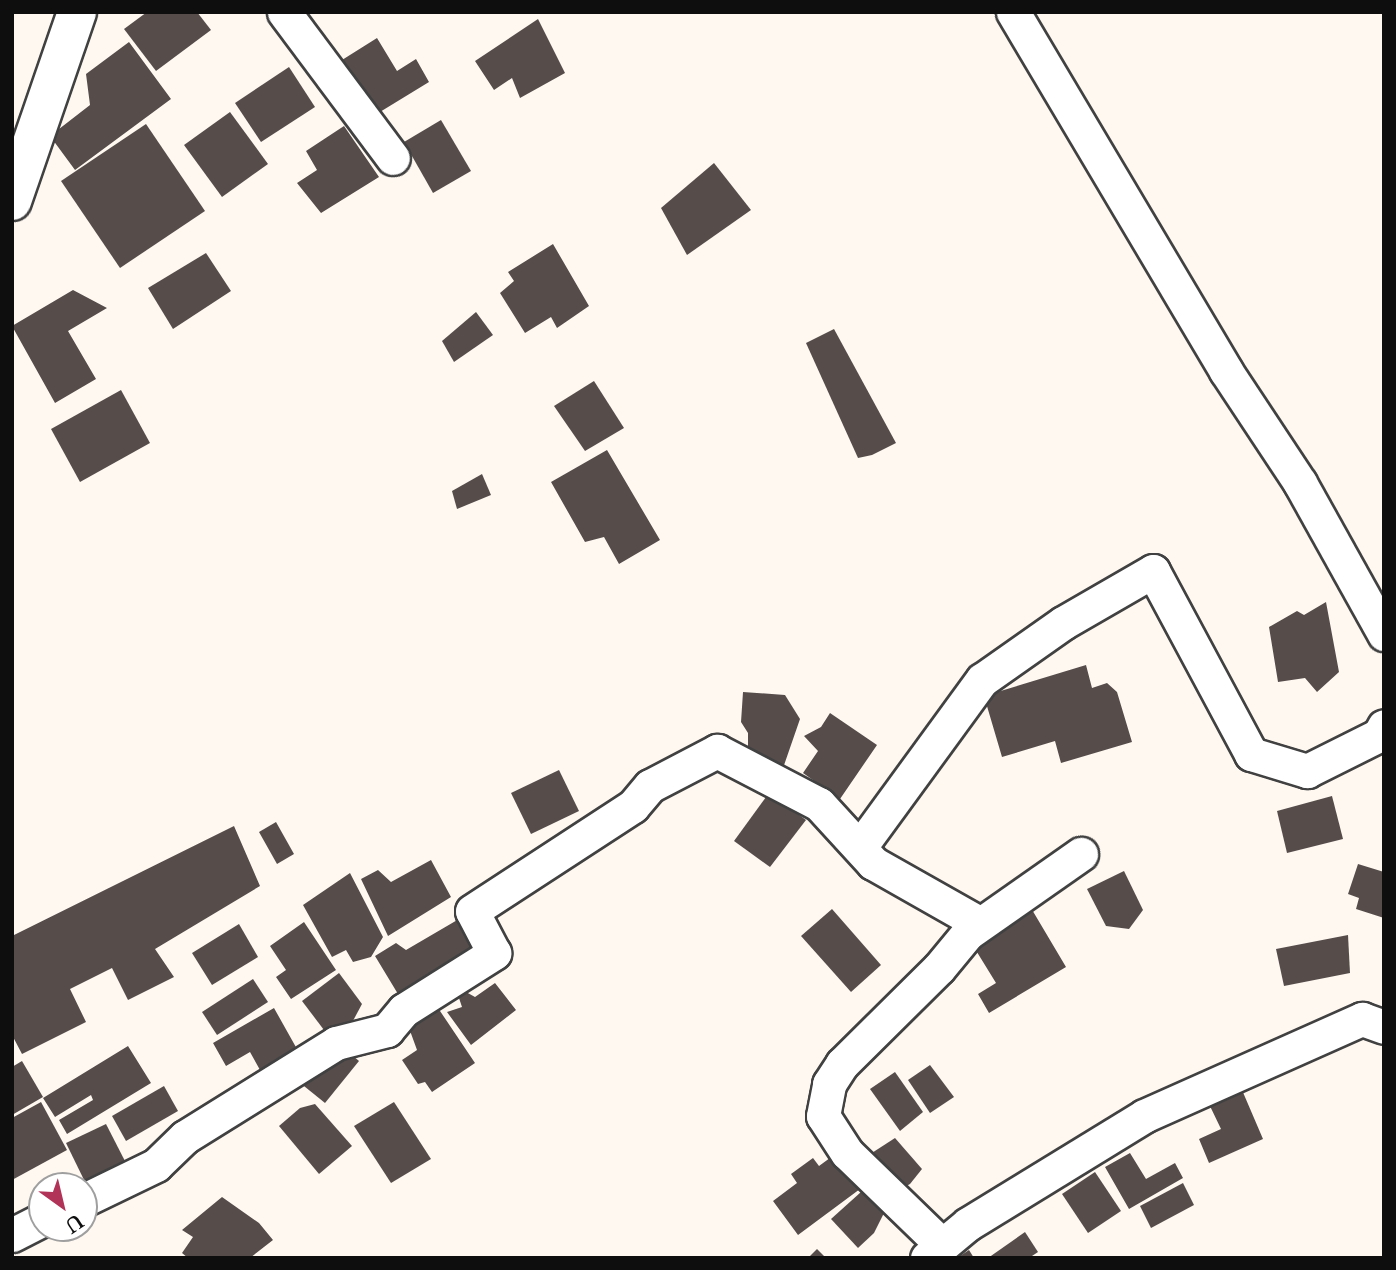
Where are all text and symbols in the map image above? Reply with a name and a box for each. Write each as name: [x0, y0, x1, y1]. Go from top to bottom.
north arrow: [28, 1172, 98, 1242]
text: U: [61, 1209, 87, 1237]

